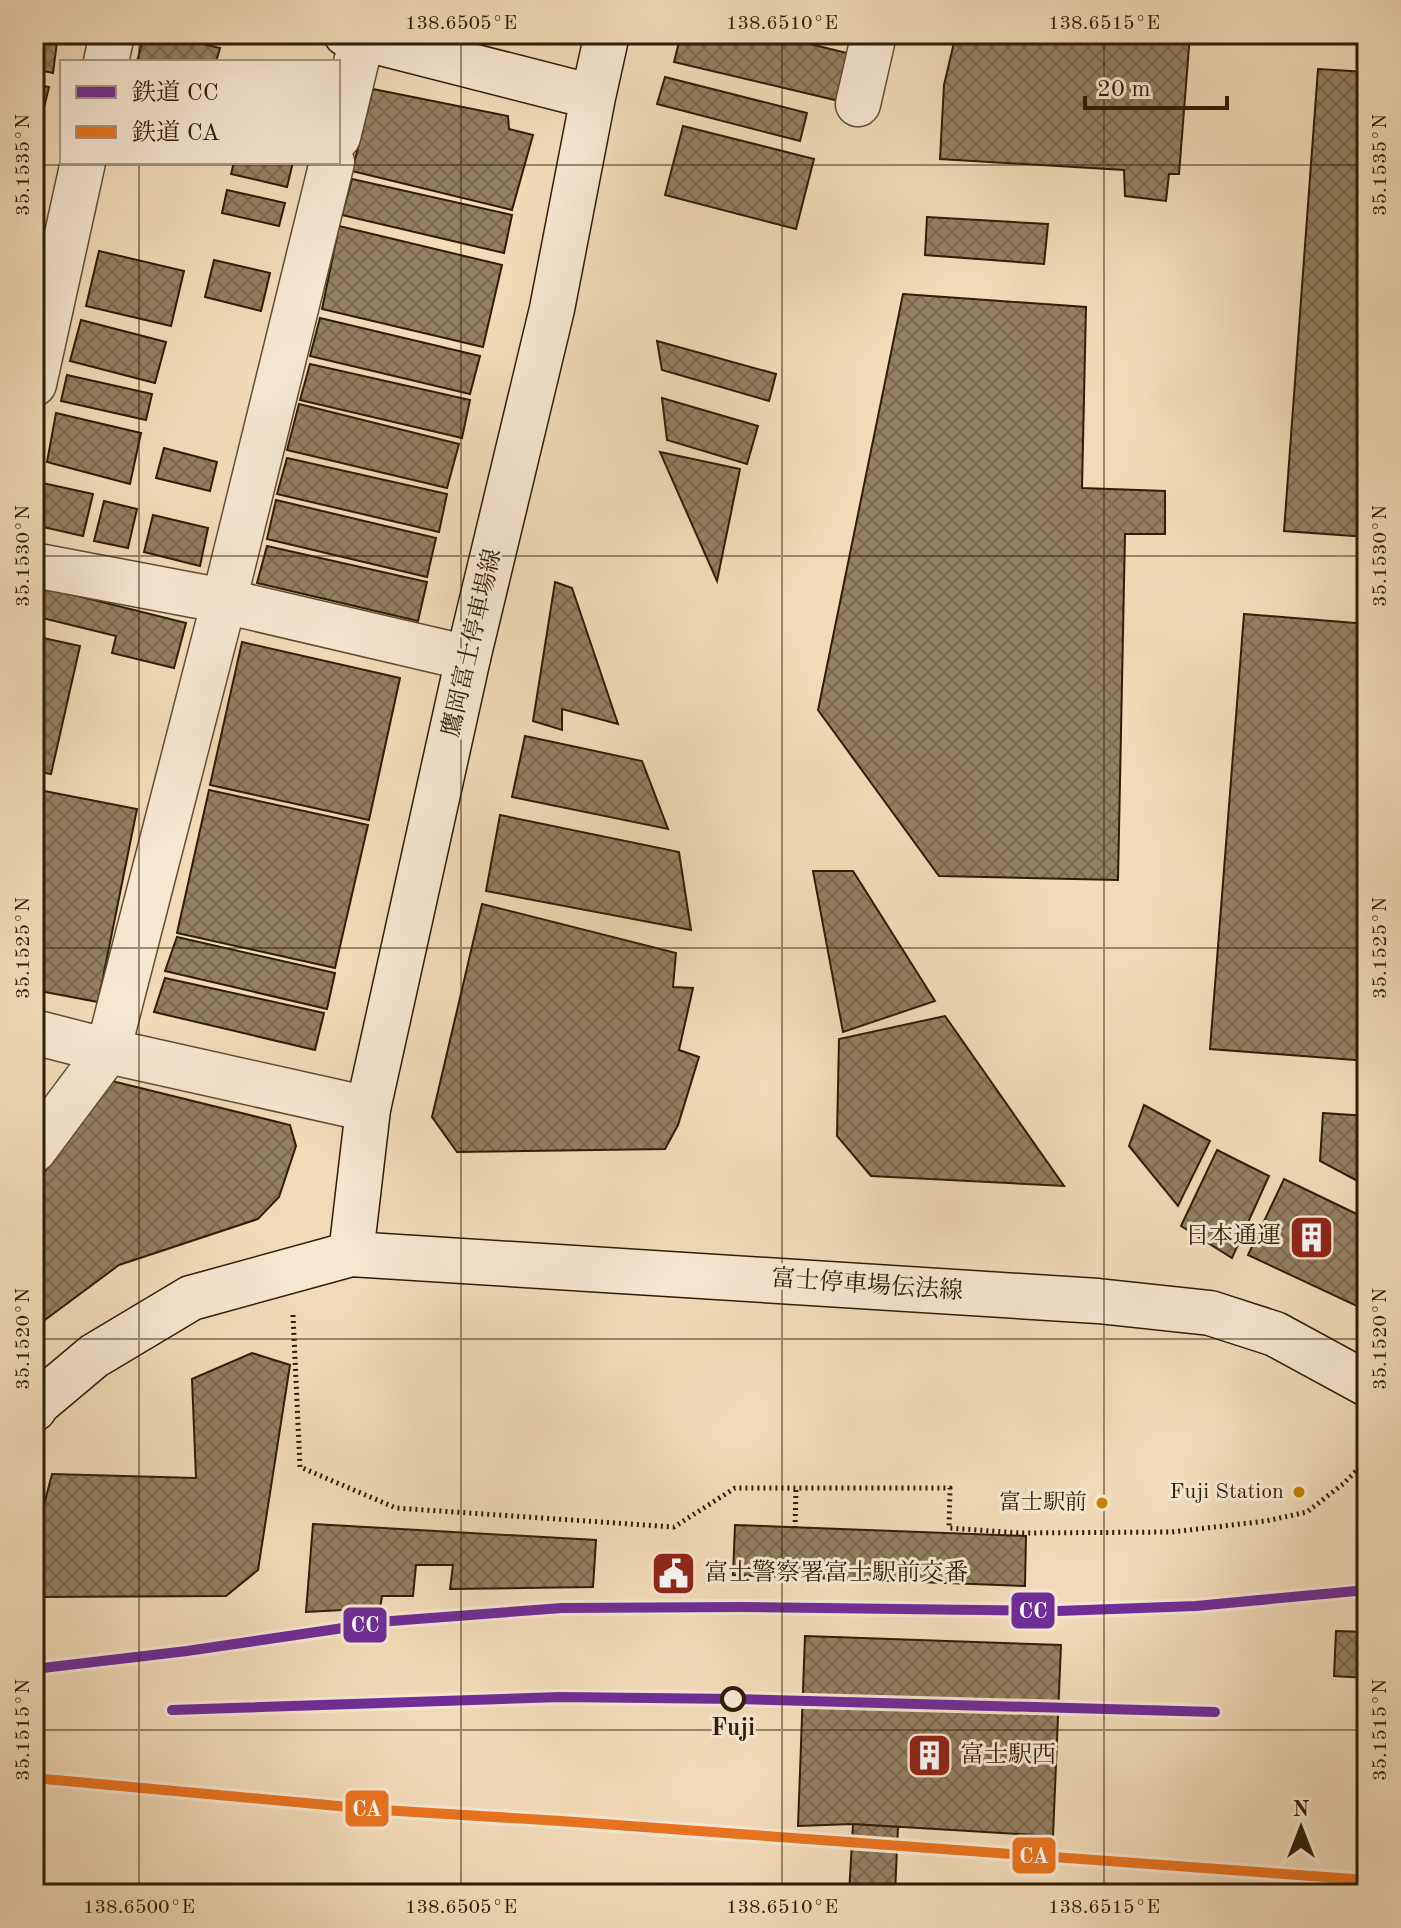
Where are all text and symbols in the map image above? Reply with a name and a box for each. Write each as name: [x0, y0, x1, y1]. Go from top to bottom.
text: 138.6505°E: [405, 14, 517, 34]
text: 138.6510°E: [726, 14, 838, 34]
text: 138.6515°E: [1048, 14, 1160, 34]
legend: [60, 60, 340, 164]
scale bar: [1085, 60, 1227, 110]
text: 20 m: [1097, 78, 1151, 102]
text: 鉄道 CC: [132, 79, 219, 106]
text: 35.1535°N: [14, 114, 34, 216]
text: 35.1535°N: [1371, 114, 1391, 216]
text: 鉄道 CA: [132, 119, 220, 146]
text: 35.1530°N: [14, 505, 34, 607]
text: 35.1530°N: [1371, 505, 1391, 607]
street label: 鷹岡富士停車場線: [437, 546, 506, 739]
text: 35.1525°N: [14, 897, 34, 999]
text: 35.1525°N: [1371, 897, 1391, 999]
building icon: 日本通運: [1288, 1213, 1336, 1261]
place label: 日本通運: [1185, 1222, 1281, 1249]
street label: 富士停車場伝法線: [770, 1264, 964, 1305]
text: 35.1520°N: [14, 1288, 34, 1390]
text: 35.1520°N: [1371, 1288, 1391, 1390]
place label: Fuji Station: [1170, 1481, 1284, 1503]
marker: Fuji Station: [1291, 1484, 1307, 1500]
place label: 富士駅前: [999, 1490, 1087, 1514]
marker: 富士駅前: [1094, 1495, 1110, 1511]
public building icon: 富士警察署富士駅前交番: [649, 1550, 697, 1598]
place label: 富士警察署富士駅前交番: [704, 1559, 968, 1586]
line badge: CC: [1010, 1591, 1056, 1630]
text: CC: [1018, 1601, 1048, 1623]
line badge: CC: [342, 1606, 388, 1644]
text: CC: [350, 1615, 380, 1637]
text: 35.1515°N: [14, 1679, 34, 1781]
text: 35.1515°N: [1371, 1679, 1391, 1781]
marker: Fuji: [721, 1687, 745, 1711]
place label: Fuji: [711, 1717, 755, 1741]
building icon: 富士駅西: [905, 1732, 953, 1780]
place label: 富士駅西: [960, 1741, 1056, 1768]
north arrow: [1261, 1788, 1341, 1868]
line badge: CA: [344, 1789, 390, 1828]
text: CA: [352, 1799, 382, 1821]
text: N: [1293, 1799, 1310, 1821]
line badge: CA: [1011, 1836, 1057, 1875]
text: CA: [1019, 1846, 1049, 1868]
text: 138.6500°E: [83, 1898, 195, 1918]
text: 138.6505°E: [405, 1898, 517, 1918]
text: 138.6510°E: [726, 1898, 838, 1918]
text: 138.6515°E: [1048, 1898, 1160, 1918]

